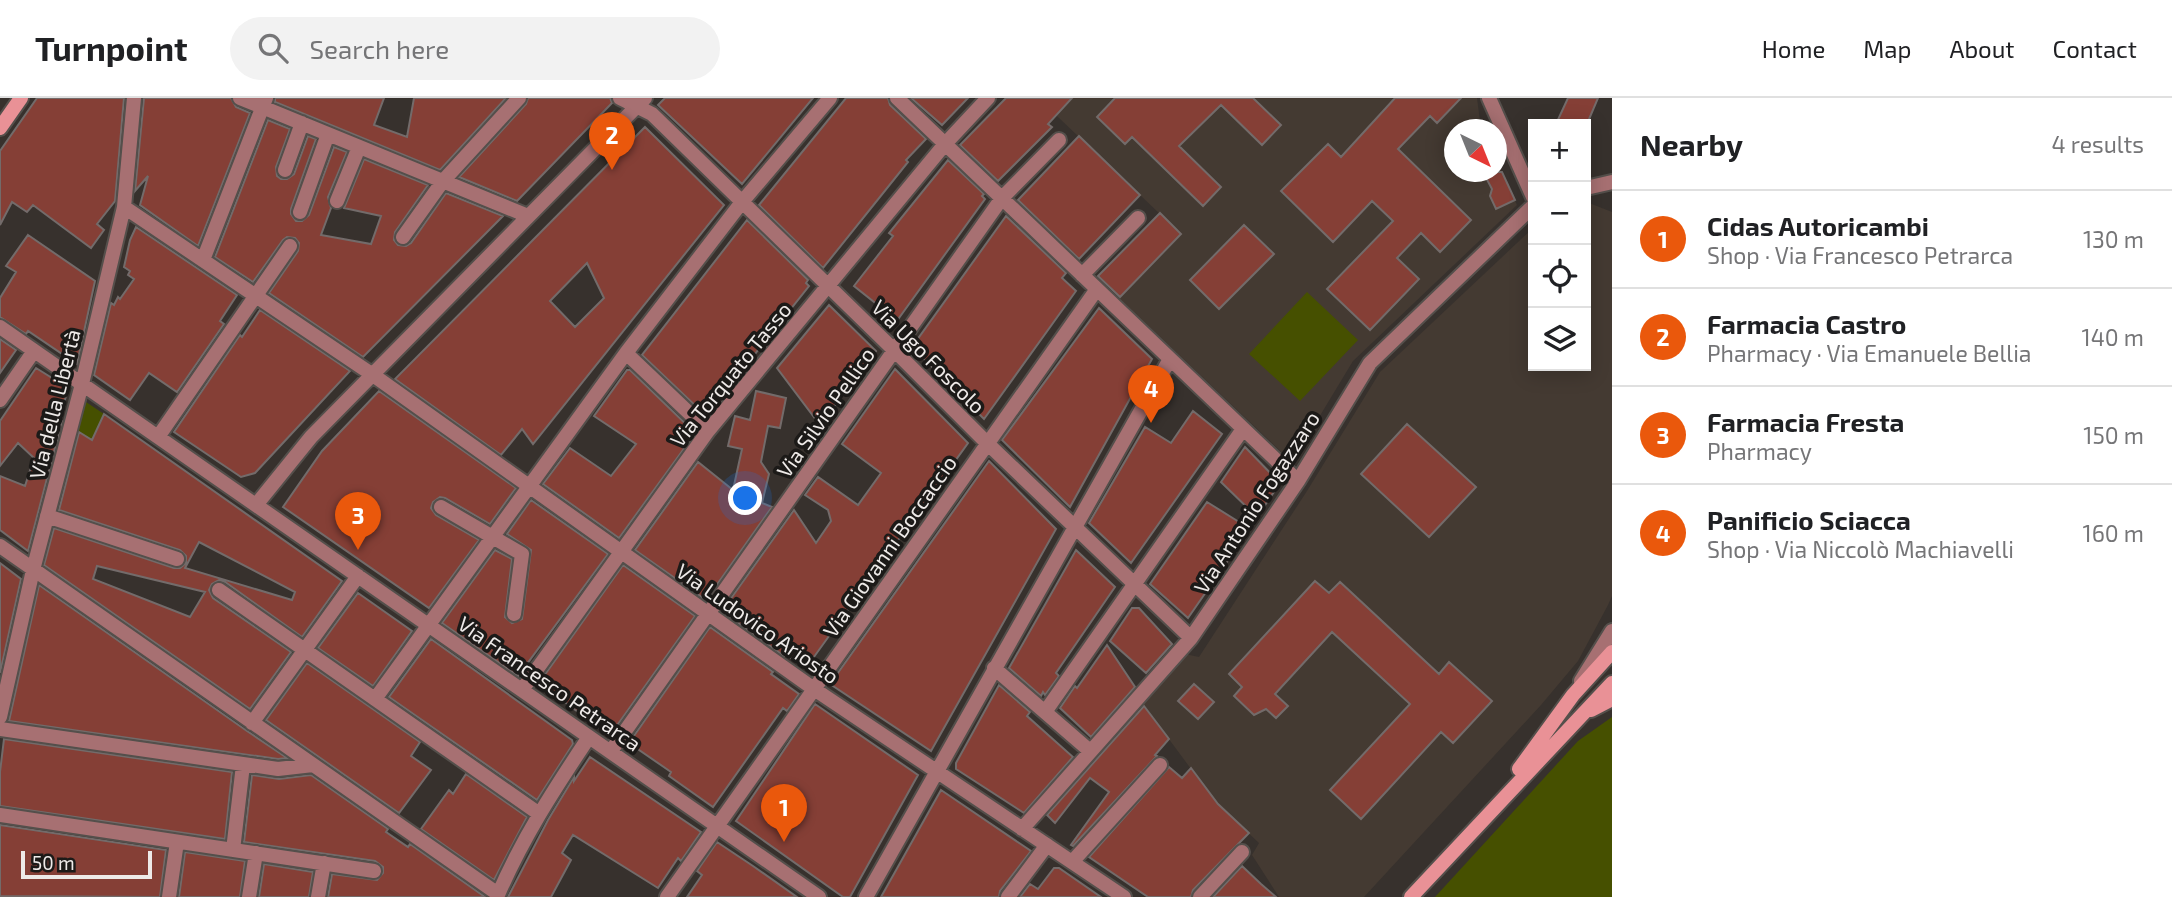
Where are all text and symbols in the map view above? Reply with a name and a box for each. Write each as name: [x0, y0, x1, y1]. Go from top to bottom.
search box: [230, 17, 720, 80]
text: Turnpoint: [35, 28, 188, 68]
icon: search: [254, 29, 292, 67]
text: Search here: [310, 33, 449, 64]
text: Home: [1762, 34, 1825, 63]
text: Map: [1863, 34, 1911, 63]
text: About: [1949, 34, 2015, 63]
text: Contact: [2053, 34, 2137, 63]
pin: 2: [589, 112, 635, 170]
north arrow: [1444, 119, 1507, 182]
map controls: [1528, 119, 1591, 371]
button: +: [1528, 119, 1591, 182]
text: Nearby: [1640, 126, 1743, 162]
text: 4 results: [2052, 130, 2144, 158]
button: −: [1528, 182, 1591, 245]
text: Cidas Autoricambi: [1707, 210, 1929, 241]
text: 1: [1658, 225, 1668, 253]
text: 130 m: [2083, 225, 2144, 253]
text: Shop · Via Francesco Petrarca: [1707, 241, 2013, 269]
button: locate: [1528, 245, 1591, 308]
street label: Via Ugo Foscolo: [867, 294, 991, 418]
street label: Via Torquato Tasso: [664, 297, 796, 451]
button: layers: [1528, 308, 1591, 371]
text: Farmacia Castro: [1707, 308, 1906, 339]
text: 2: [1656, 323, 1670, 351]
text: 140 m: [2082, 323, 2144, 351]
street label: Via della Libertà: [23, 327, 85, 481]
text: Pharmacy · Via Emanuele Bellia: [1707, 339, 2031, 367]
street label: Via Silvio Pellico: [771, 342, 879, 482]
pin: 4: [1128, 365, 1174, 423]
street label: Via Antonio Fogazzaro: [1188, 406, 1324, 598]
text: Farmacia Fresta: [1707, 406, 1904, 437]
text: 3: [1656, 421, 1670, 449]
text: 150 m: [2083, 421, 2144, 449]
text: Pharmacy: [1707, 437, 1812, 465]
street label: Via Giovanni Boccaccio: [817, 451, 961, 641]
your location: [728, 481, 762, 515]
pin: 3: [335, 492, 381, 550]
text: Panificio Sciacca: [1707, 504, 1911, 535]
text: 4: [1656, 519, 1670, 547]
text: 160 m: [2083, 519, 2144, 547]
text: Shop · Via Niccolò Machiavelli: [1707, 535, 2014, 563]
street label: Via Ludovico Ariosto: [672, 558, 844, 688]
street label: Via Francesco Petrarca: [454, 610, 646, 756]
pin: 1: [761, 784, 807, 842]
scale bar: [21, 848, 152, 880]
text: 50 m: [32, 851, 75, 874]

